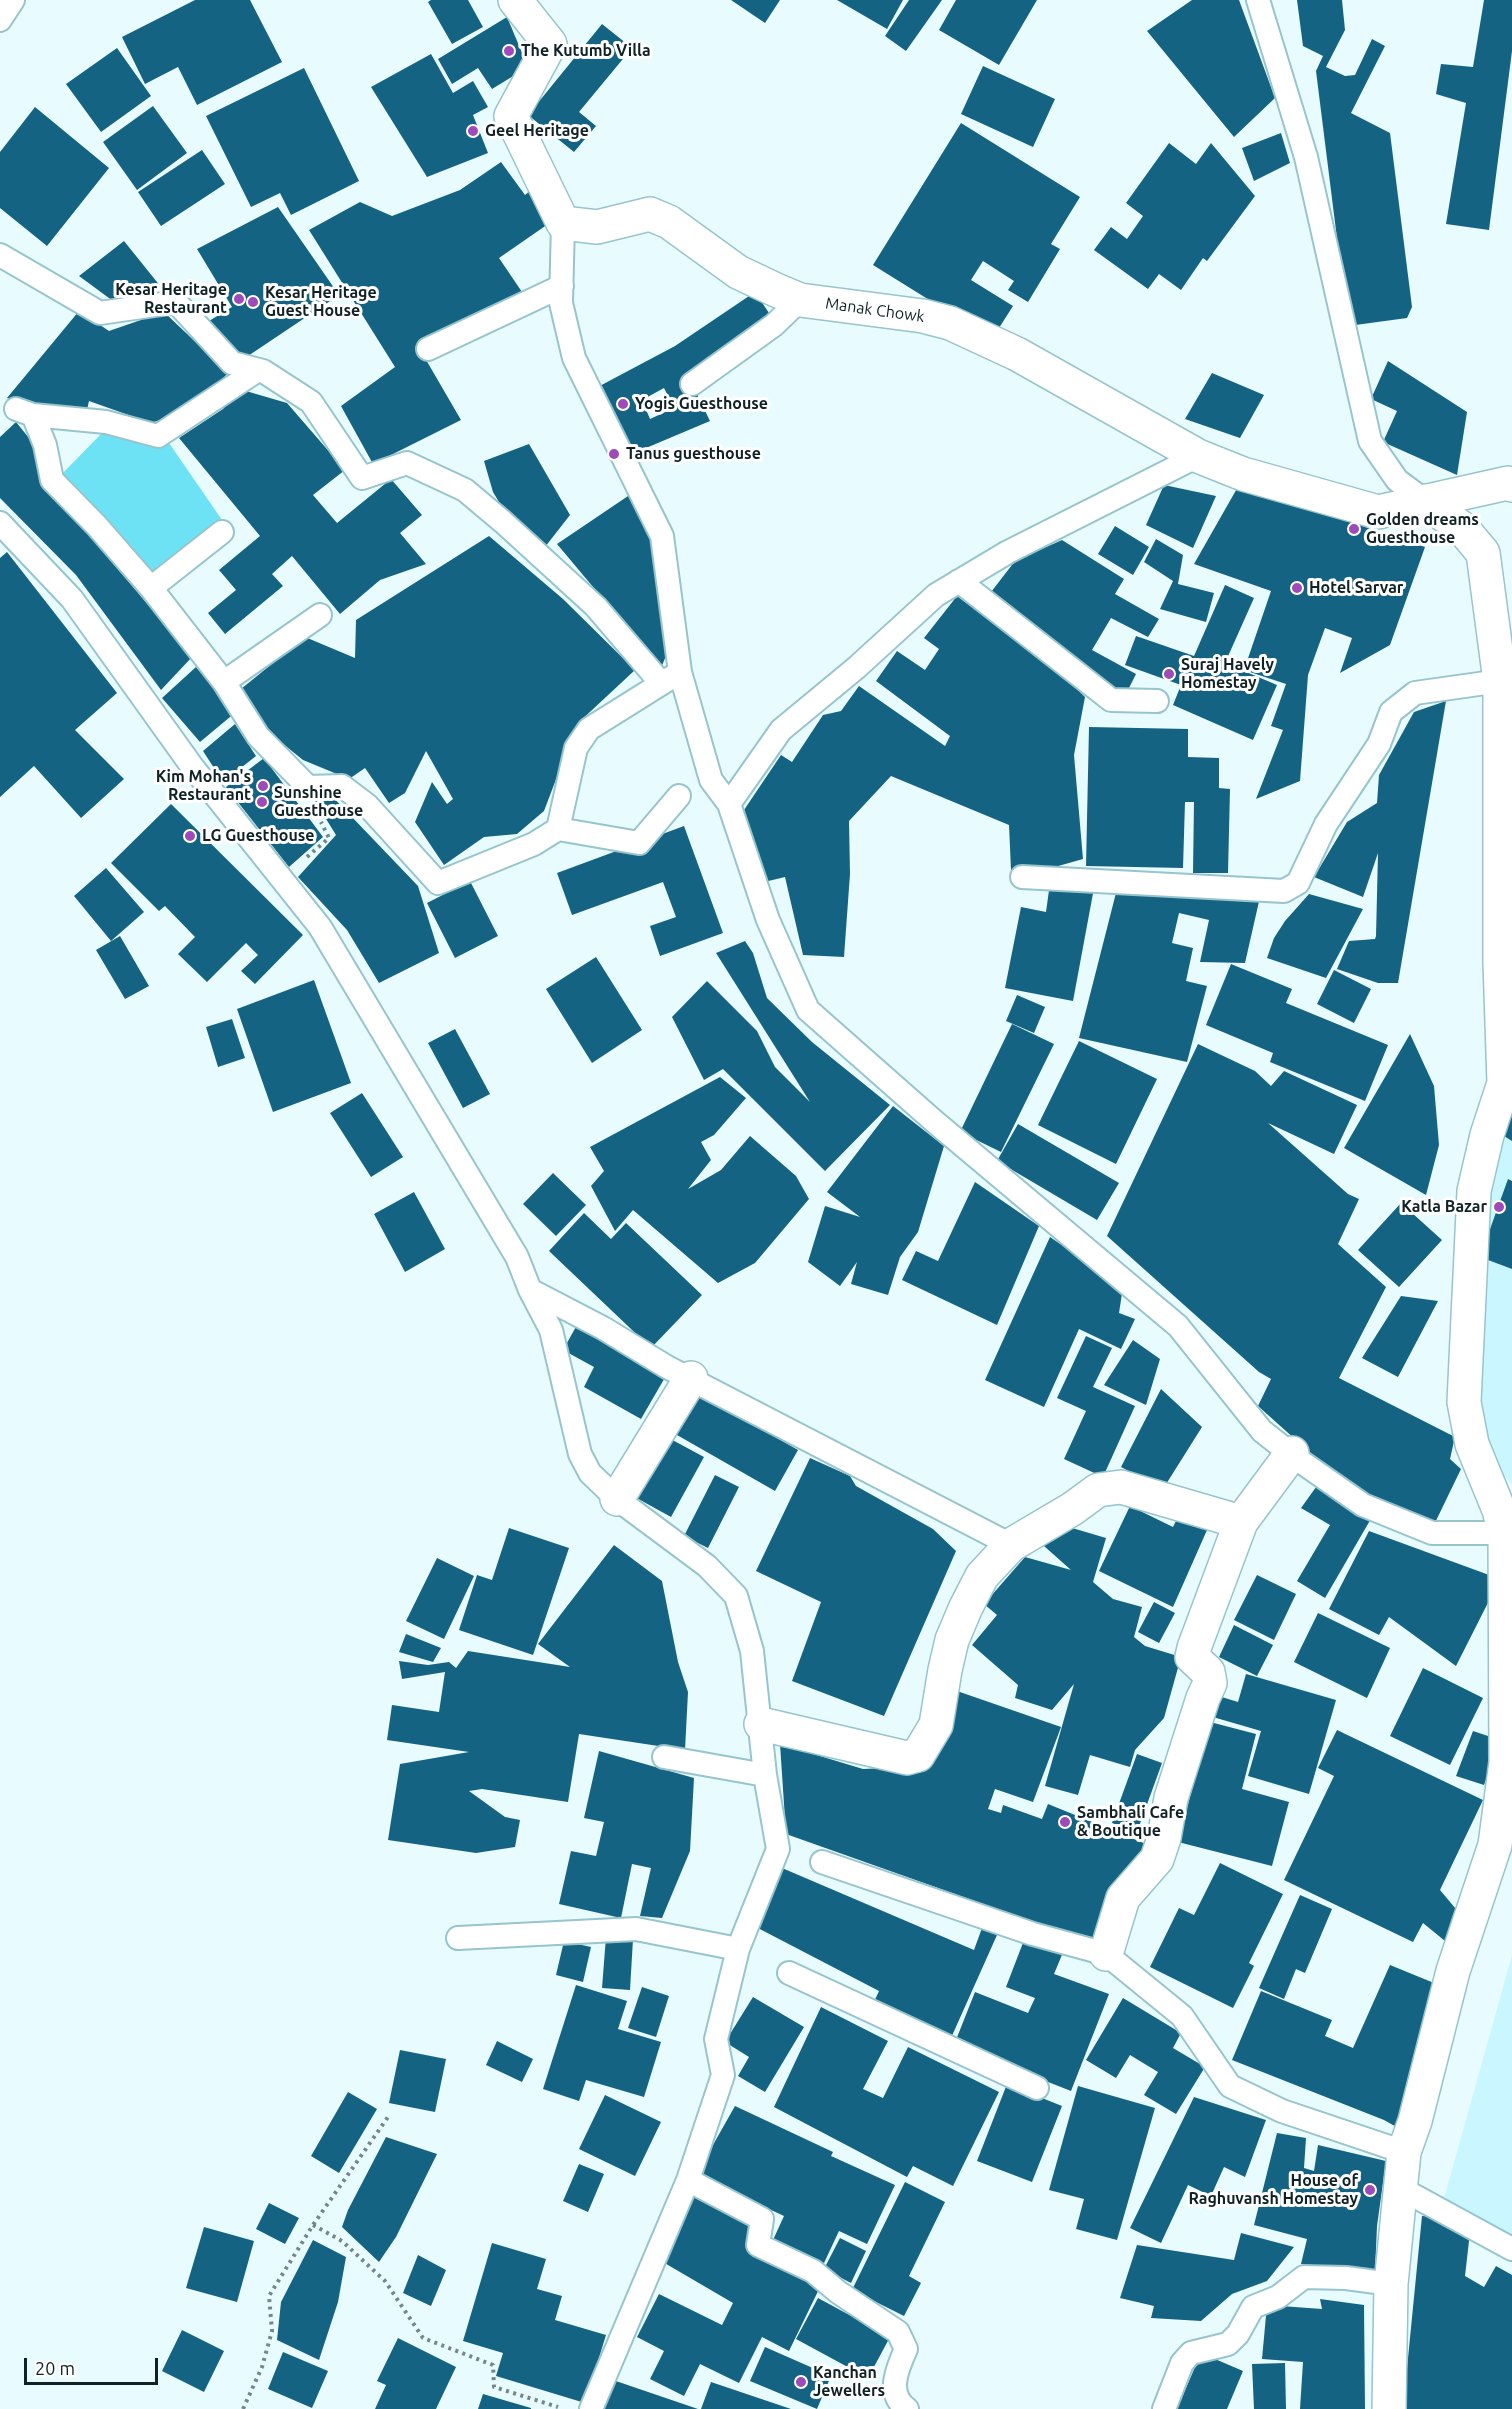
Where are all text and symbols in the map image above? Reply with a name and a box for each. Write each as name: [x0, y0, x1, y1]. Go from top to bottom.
place label: The Kutumb Villa: [521, 41, 651, 61]
marker: The Kutumb Villa: [502, 44, 516, 58]
place label: Geel Heritage: [485, 121, 589, 141]
marker: Geel Heritage: [466, 124, 480, 138]
place label: Kesar Heritage Restaurant: [115, 280, 227, 318]
place label: Kesar Heritage Guest House: [265, 283, 377, 321]
marker: Kesar Heritage Restaurant: [232, 292, 246, 306]
street label: Manak Chowk: [824, 294, 926, 326]
marker: Kesar Heritage Guest House: [246, 295, 260, 309]
place label: Yogis Guesthouse: [635, 394, 768, 414]
marker: Yogis Guesthouse: [616, 397, 630, 411]
place label: Tanus guesthouse: [626, 444, 761, 464]
marker: Tanus guesthouse: [607, 447, 621, 461]
place label: Golden dreams Guesthouse: [1366, 510, 1479, 548]
marker: Golden dreams Guesthouse: [1347, 522, 1361, 536]
place label: Hotel Sarvar: [1309, 578, 1403, 598]
marker: Hotel Sarvar: [1290, 581, 1304, 595]
place label: Suraj Havely Homestay: [1181, 655, 1274, 693]
marker: Suraj Havely Homestay: [1162, 667, 1176, 681]
place label: Kim Mohan's Restaurant: [156, 767, 251, 805]
marker: Kim Mohan's Restaurant: [256, 779, 270, 793]
place label: Sunshine Guesthouse: [274, 783, 363, 821]
marker: Sunshine Guesthouse: [255, 795, 269, 809]
place label: LG Guesthouse: [202, 826, 315, 846]
marker: LG Guesthouse: [183, 829, 197, 843]
place label: Katla Bazar: [1401, 1197, 1487, 1217]
marker: Katla Bazar: [1492, 1200, 1506, 1214]
place label: Sambhali Cafe & Boutique: [1077, 1803, 1184, 1841]
marker: Sambhali Cafe & Boutique: [1058, 1815, 1072, 1829]
place label: House of Raghuvansh Homestay: [1189, 2171, 1358, 2209]
marker: House of Raghuvansh Homestay: [1363, 2183, 1377, 2197]
scale bar: [27, 2346, 160, 2384]
text: 20 m: [35, 2358, 75, 2378]
place label: Kanchan Jewellers: [813, 2363, 885, 2401]
marker: Kanchan Jewellers: [794, 2375, 808, 2389]

